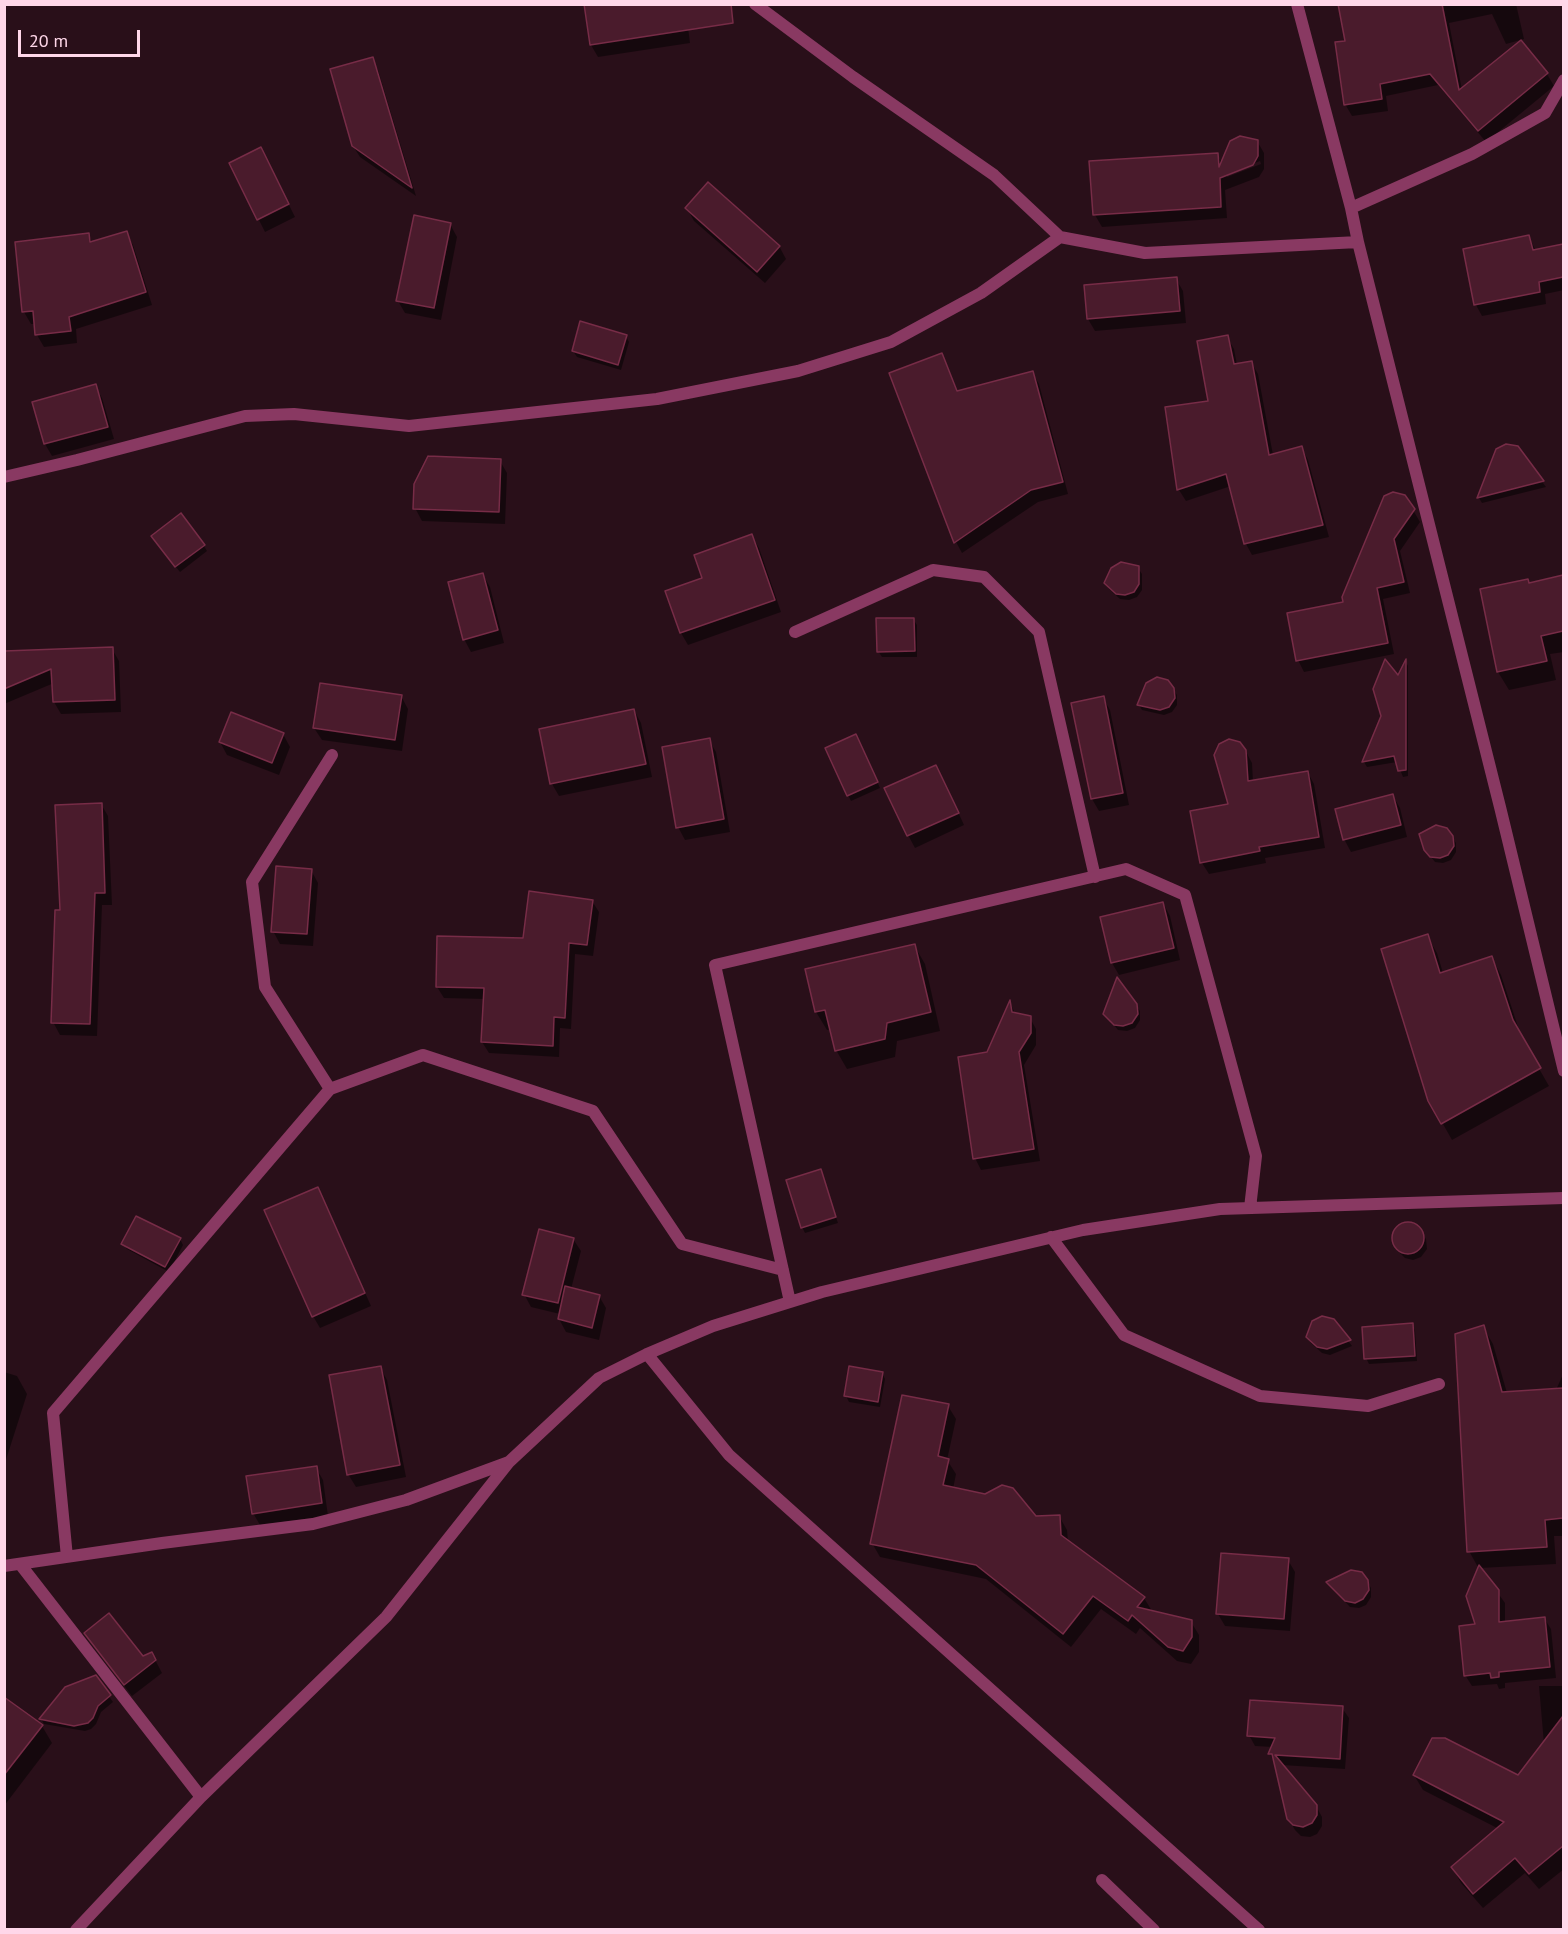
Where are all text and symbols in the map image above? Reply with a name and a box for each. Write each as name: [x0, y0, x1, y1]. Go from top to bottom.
scale bar: [21, 18, 142, 56]
text: 20 m: [29, 29, 68, 52]

